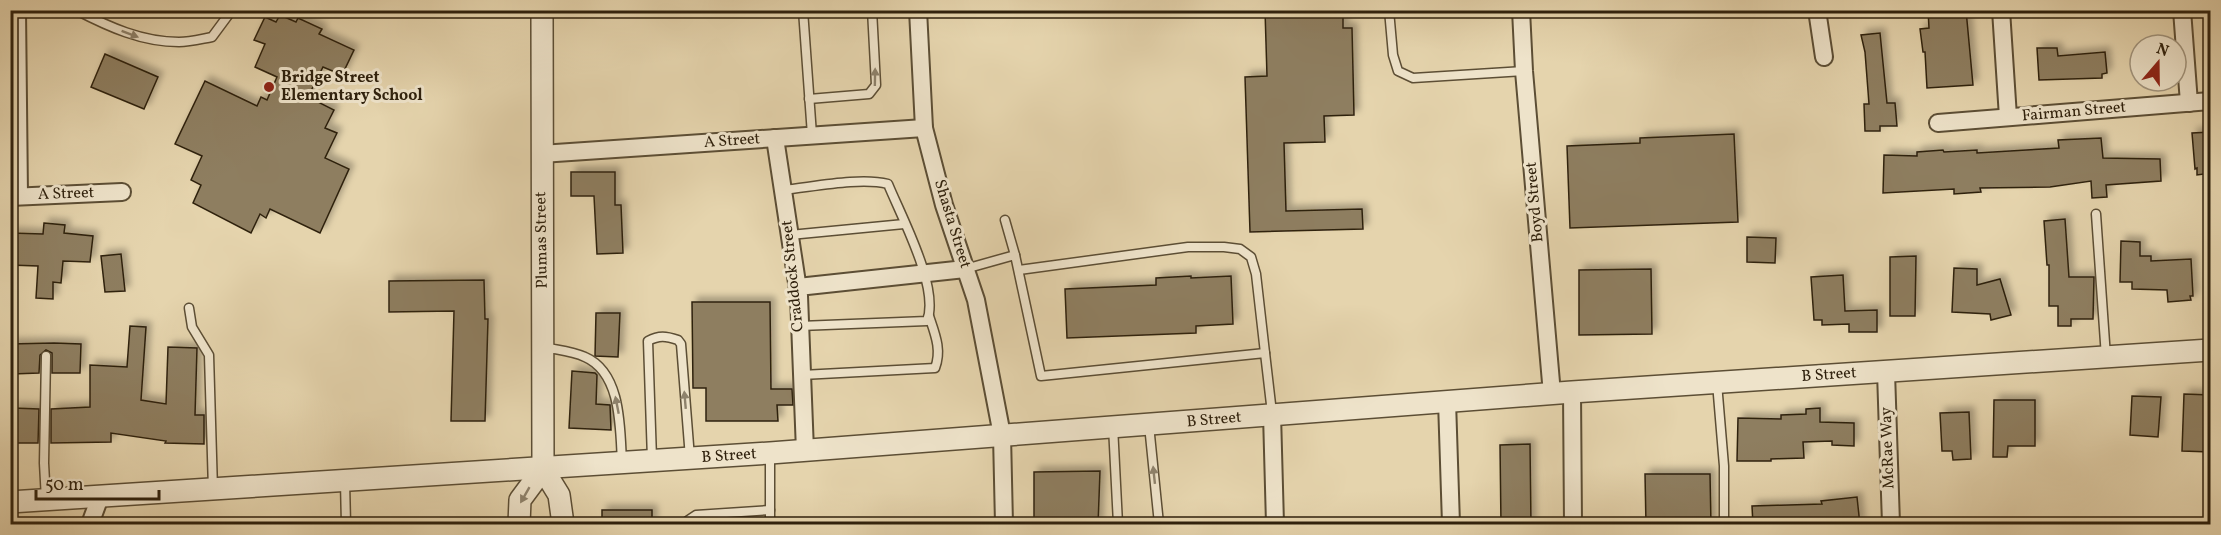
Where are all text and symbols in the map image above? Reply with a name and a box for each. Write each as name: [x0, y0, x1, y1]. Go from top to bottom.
one-way arrow: [121, 30, 139, 39]
north arrow: [2128, 33, 2188, 93]
text: N: [2153, 38, 2172, 63]
place label: Bridge Street Elementary School: [281, 67, 423, 107]
one-way arrow: [870, 67, 880, 86]
marker: Bridge Street Elementary School: [262, 80, 276, 94]
street label: Fairman Street: [2021, 96, 2127, 128]
street label: A Street: [703, 128, 761, 154]
street label: Boyd Street: [1520, 160, 1549, 243]
street label: Shasta Street: [928, 177, 976, 272]
street label: A Street: [37, 182, 95, 206]
street label: Plumas Street: [530, 191, 554, 289]
street label: Craddock Street: [776, 219, 810, 333]
street label: B Street: [1801, 362, 1858, 388]
one-way arrow: [680, 391, 690, 410]
one-way arrow: [612, 395, 621, 414]
street label: McRae Way: [1876, 406, 1900, 489]
street label: B Street: [1186, 407, 1243, 433]
street label: B Street: [701, 443, 758, 469]
scale bar: [36, 463, 159, 501]
one-way arrow: [1149, 465, 1159, 484]
text: 50 m: [45, 473, 84, 498]
one-way arrow: [520, 486, 531, 503]

